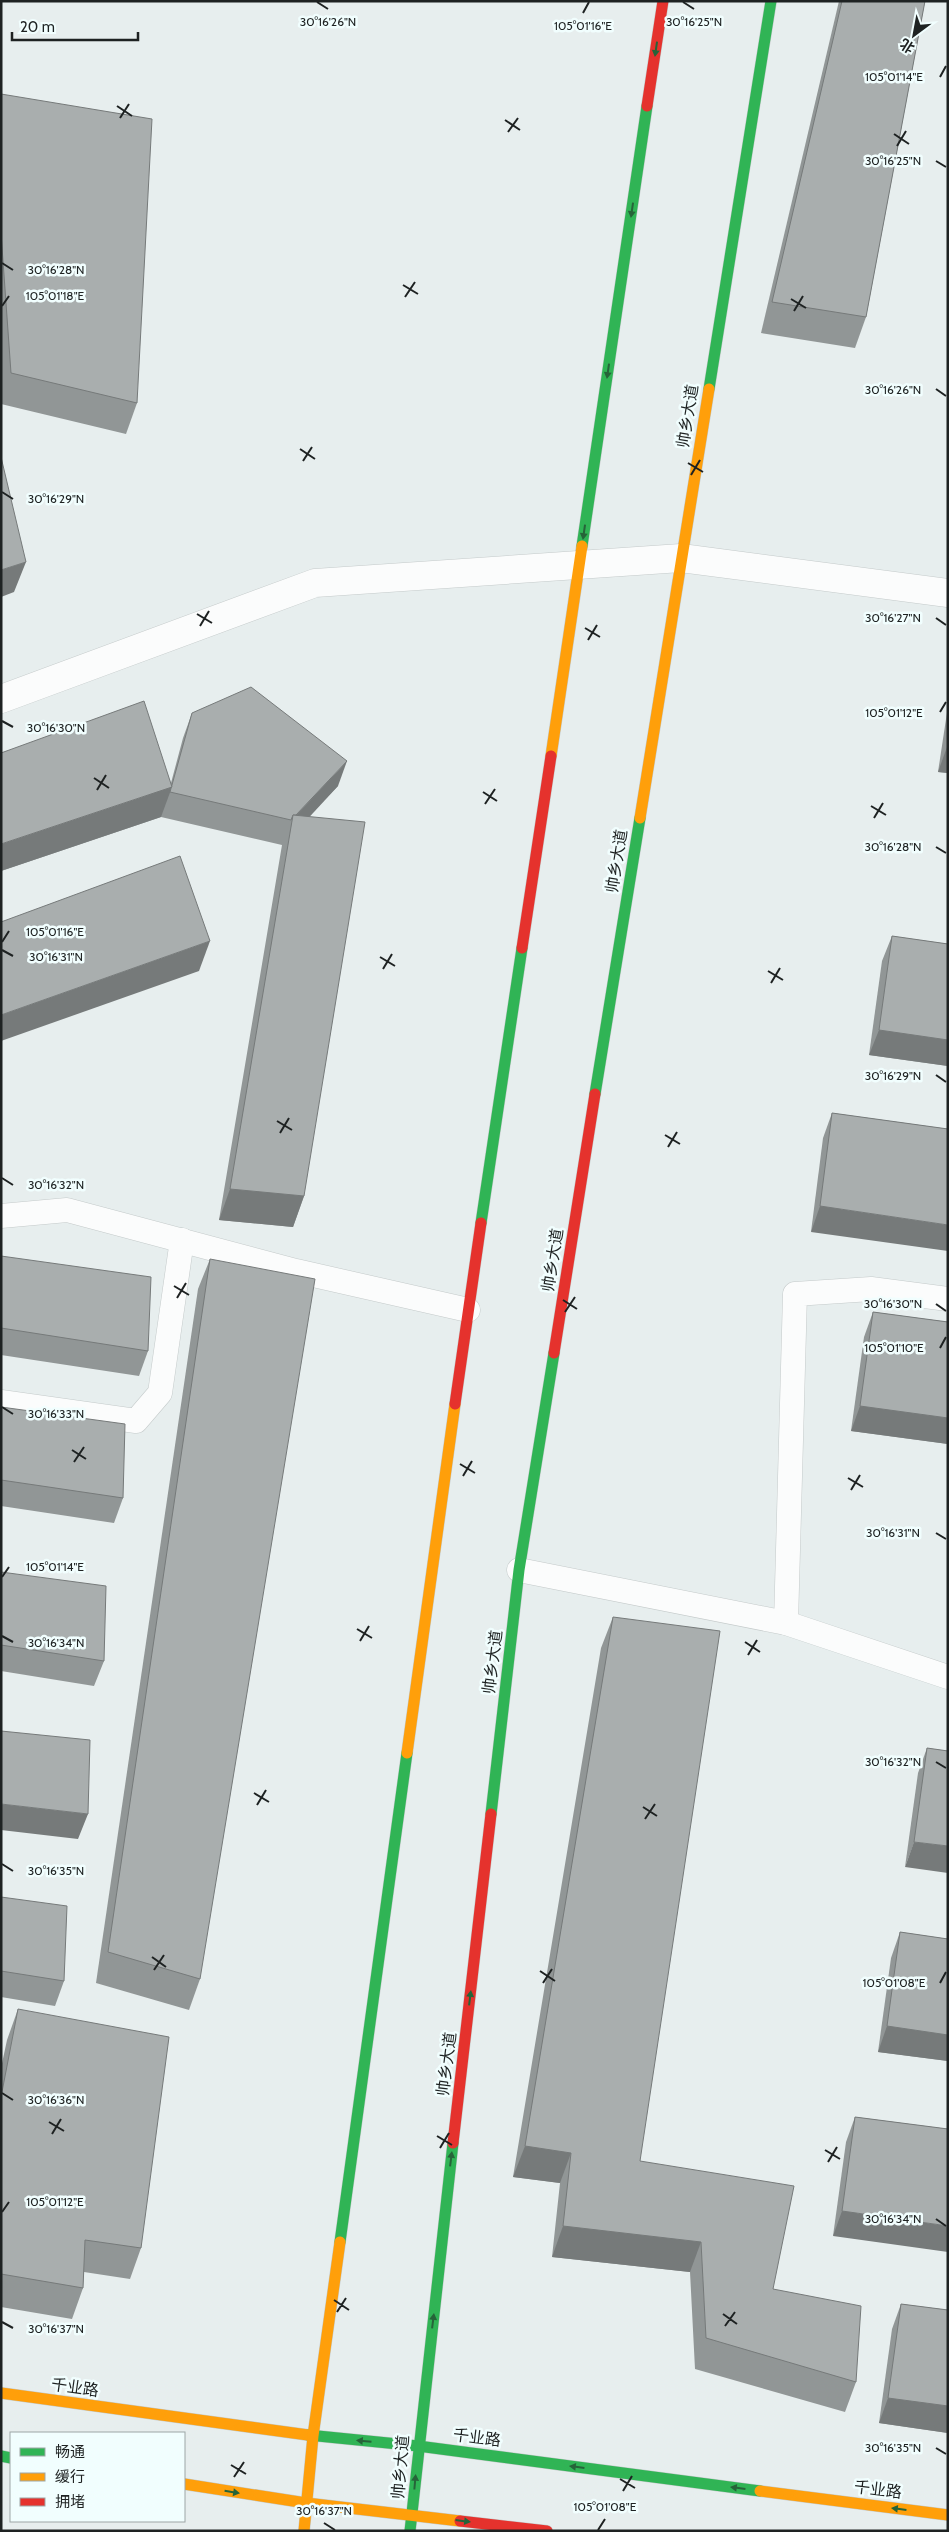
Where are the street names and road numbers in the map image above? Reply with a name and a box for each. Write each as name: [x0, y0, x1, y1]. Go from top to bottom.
street label: 帅乡大道: [673, 383, 702, 449]
street label: 帅乡大道: [602, 828, 631, 894]
street label: 帅乡大道: [538, 1227, 567, 1293]
street label: 帅乡大道: [479, 1629, 506, 1695]
street label: 帅乡大道: [433, 2031, 460, 2097]
street label: 千业路: [50, 2375, 100, 2400]
street label: 千业路: [452, 2425, 502, 2450]
street label: 帅乡大道: [388, 2434, 413, 2500]
street label: 千业路: [853, 2477, 903, 2502]

